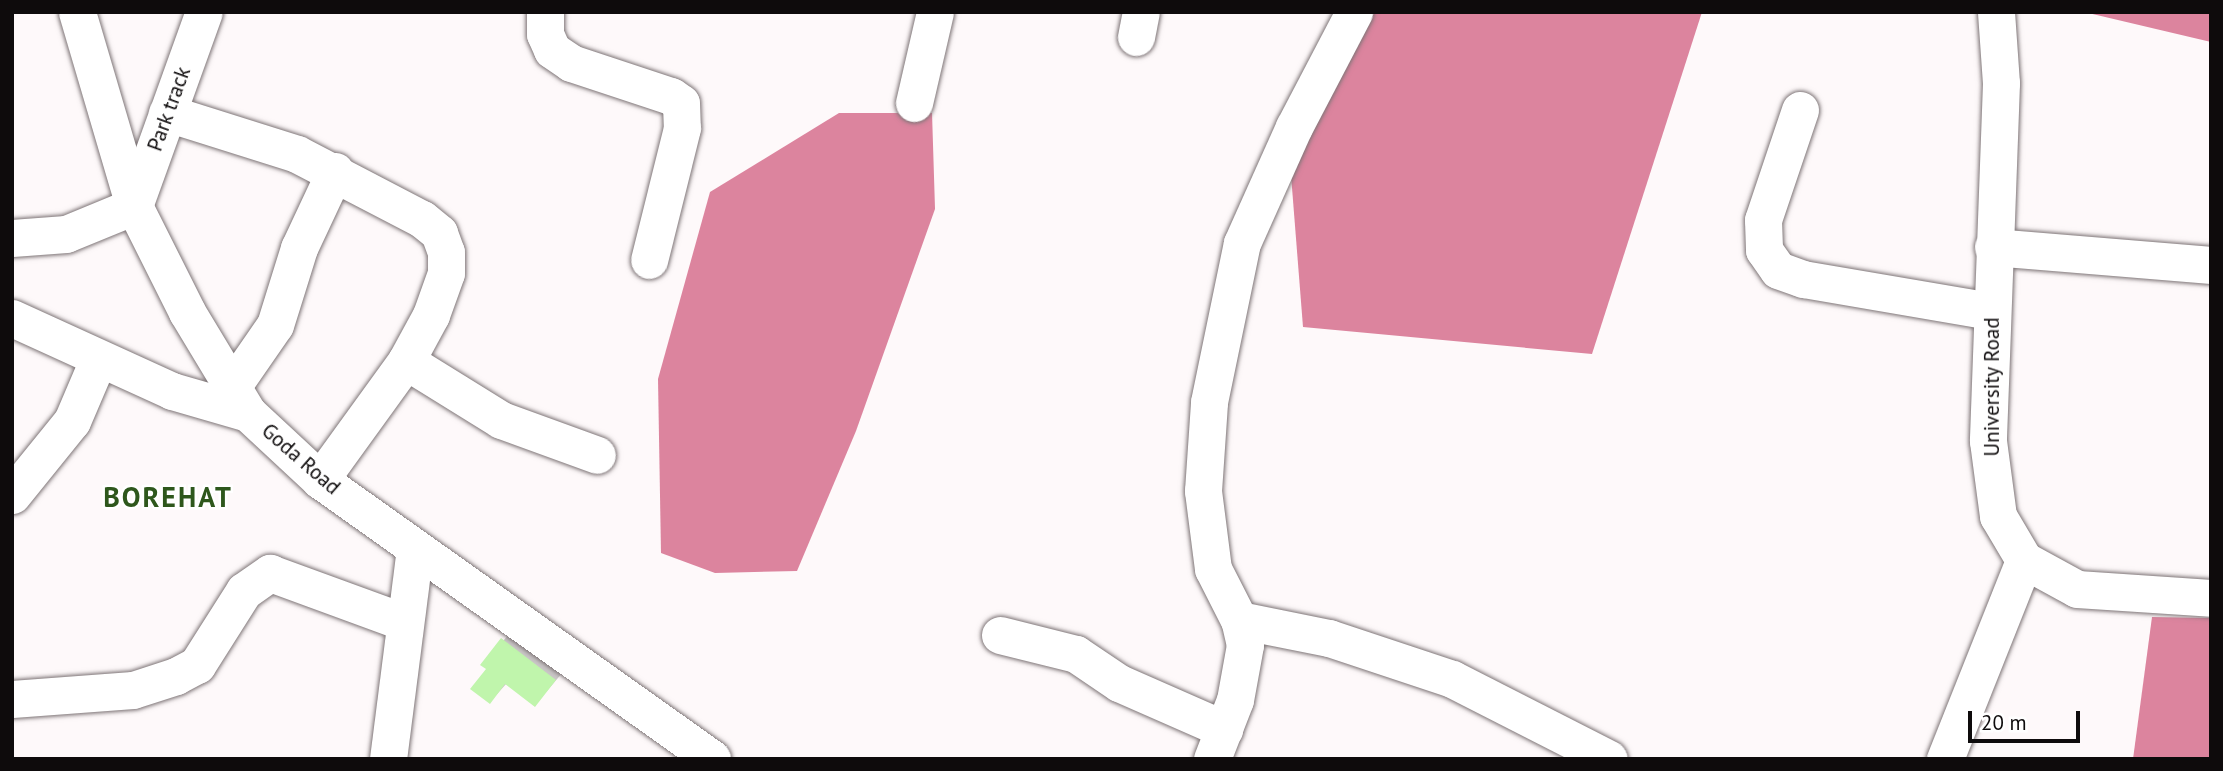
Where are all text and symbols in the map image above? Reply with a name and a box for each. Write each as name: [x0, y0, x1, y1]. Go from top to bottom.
street label: Park track: [142, 63, 196, 155]
street label: University Road: [1979, 317, 2005, 457]
street label: Goda Road: [257, 418, 345, 500]
district label: BOREHAT: [104, 480, 232, 514]
scale bar: [1971, 698, 2083, 742]
text: 20 m: [1981, 709, 2027, 736]

